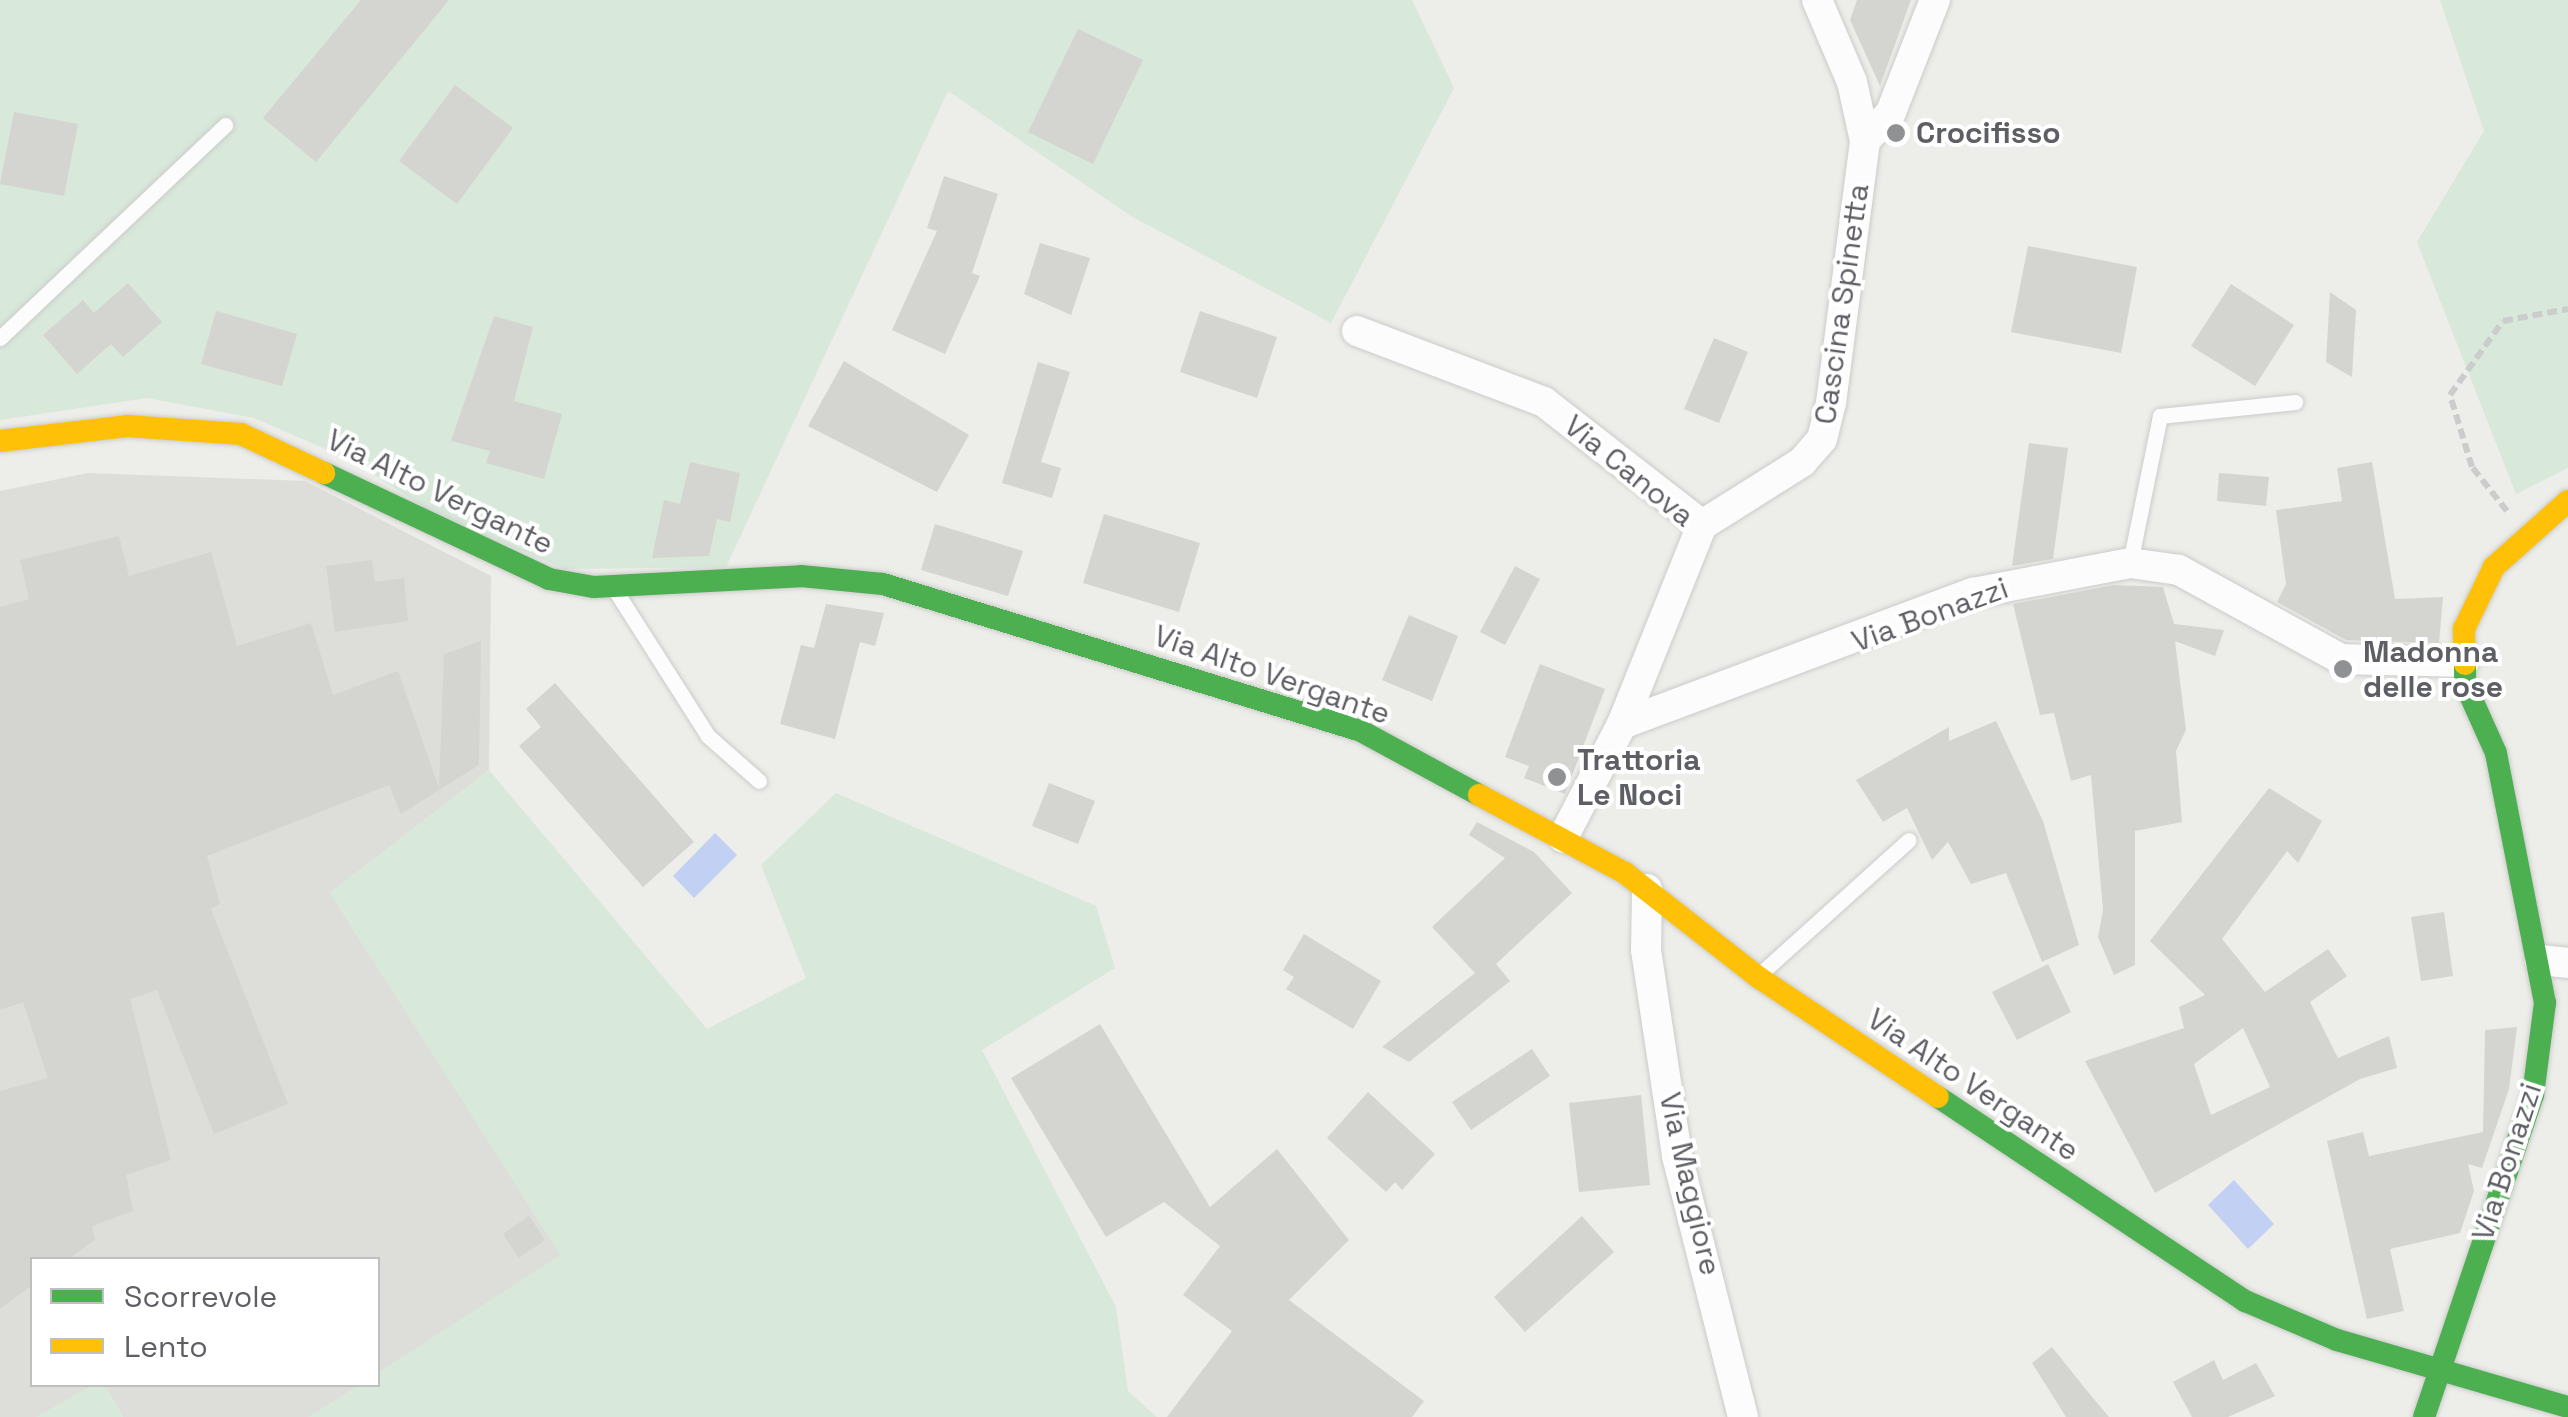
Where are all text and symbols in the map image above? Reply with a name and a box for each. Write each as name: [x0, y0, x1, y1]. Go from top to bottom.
place label: Crocifisso: [1916, 115, 2061, 151]
marker: Crocifisso: [1885, 122, 1907, 144]
street label: Cascina Spinetta: [1807, 181, 1877, 427]
street label: Via Canova: [1557, 408, 1701, 534]
street label: Via Alto Vergante: [321, 421, 559, 563]
street label: Via Bonazzi: [1847, 570, 2013, 660]
street label: Via Alto Vergante: [1149, 618, 1395, 732]
place label: Madonna delle rose: [2363, 634, 2503, 704]
marker: Madonna delle rose: [2332, 658, 2354, 680]
place label: Trattoria Le Noci: [1577, 742, 1700, 812]
marker: Trattoria Le Noci: [1546, 766, 1568, 788]
street label: Via Alto Vergante: [1860, 1001, 2086, 1169]
street label: Via Bonazzi: [2465, 1079, 2549, 1245]
street label: Via Maggiore: [1651, 1089, 1729, 1279]
legend: [30, 1257, 380, 1387]
text: Scorrevole: [124, 1277, 277, 1316]
text: Lento: [124, 1327, 208, 1366]

